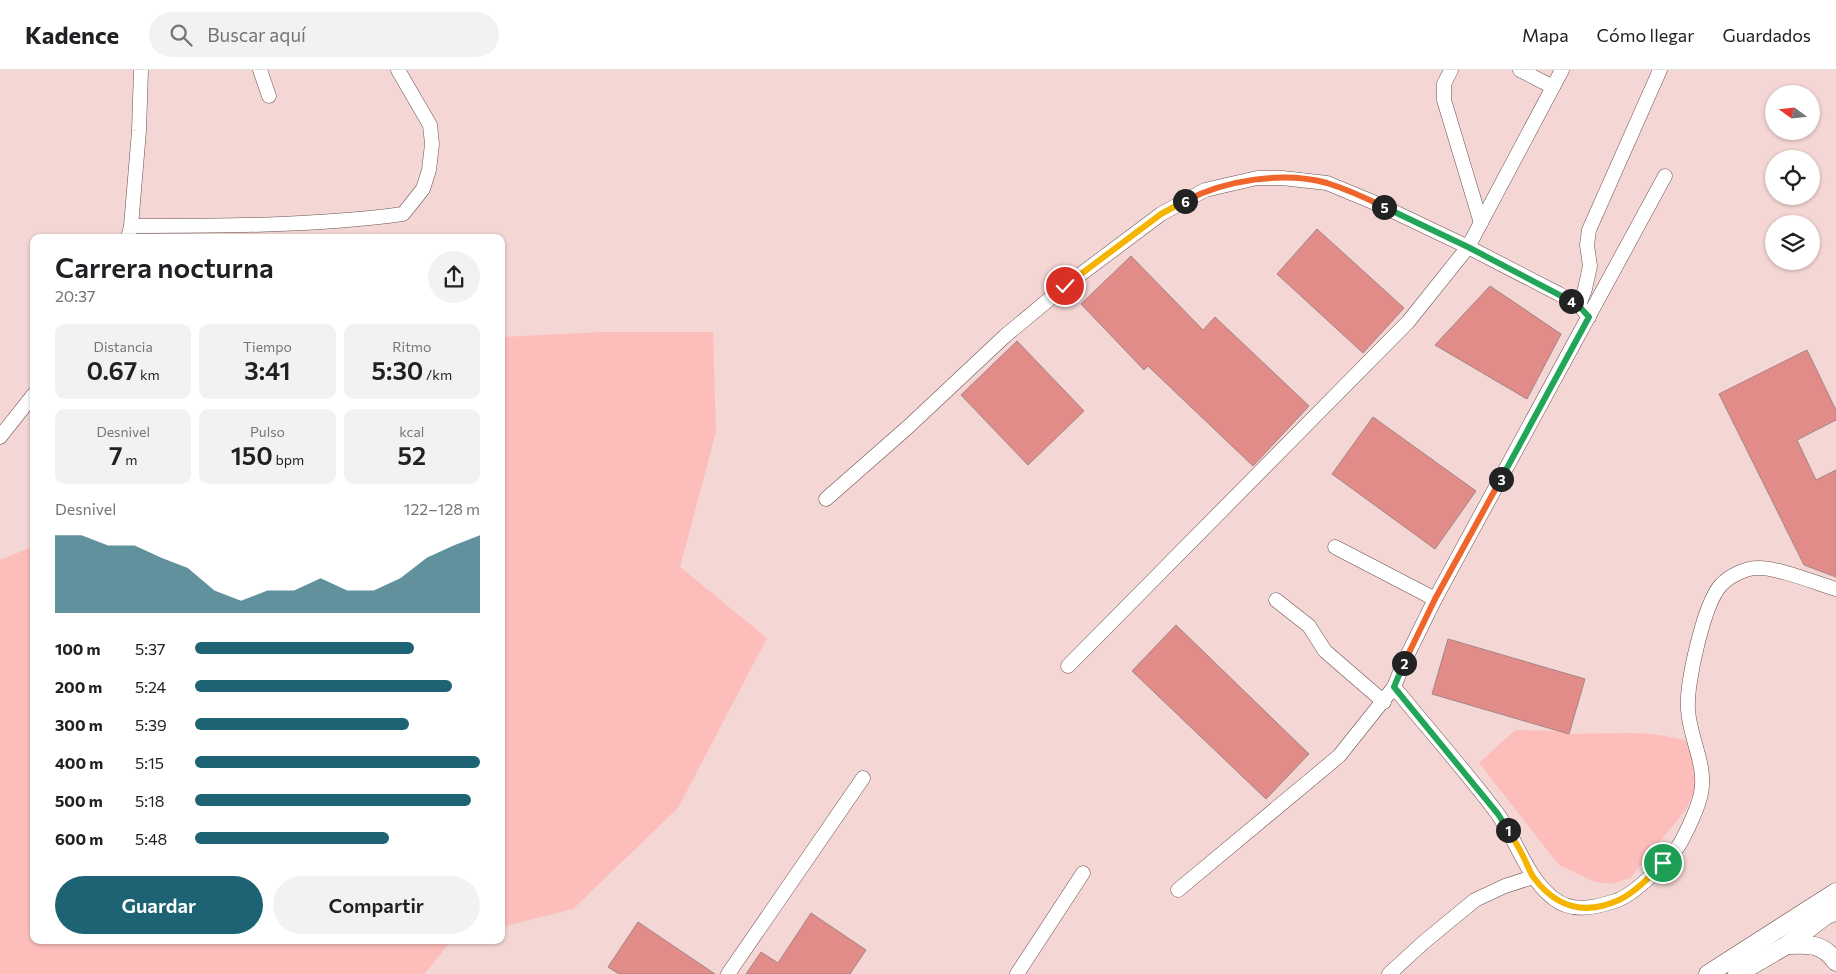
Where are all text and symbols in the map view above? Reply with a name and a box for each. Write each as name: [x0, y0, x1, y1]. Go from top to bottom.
search box: [149, 12, 499, 57]
text: Kadence: [25, 20, 119, 49]
icon: search: [167, 21, 195, 49]
text: Buscar aquí: [207, 23, 306, 46]
text: Mapa: [1522, 24, 1569, 46]
text: Cómo llegar: [1597, 24, 1694, 46]
text: Guardados: [1722, 24, 1811, 46]
north arrow: [1765, 85, 1820, 140]
map controls: [1765, 85, 1820, 270]
button: locate: [1765, 150, 1820, 205]
pin: 6: [1172, 188, 1198, 214]
text: 6: [1181, 193, 1190, 210]
pin: 5: [1372, 194, 1396, 220]
text: 5: [1380, 199, 1389, 216]
button: layers: [1765, 215, 1820, 270]
text: Carrera nocturna: [55, 250, 274, 284]
button: share: [428, 251, 480, 303]
pin: [1044, 265, 1086, 307]
icon: check: [1051, 272, 1079, 300]
text: 20:37: [55, 286, 96, 305]
pin: 4: [1558, 288, 1584, 314]
text: 4: [1567, 293, 1576, 310]
text: Distancia: [94, 338, 153, 355]
text: Tiempo: [243, 338, 292, 355]
text: Ritmo: [392, 338, 431, 355]
text: 0.67: [86, 355, 137, 385]
text: 3:41: [244, 355, 291, 385]
text: 5:30: [372, 355, 423, 385]
text: km: [137, 366, 160, 383]
text: /km: [423, 366, 452, 383]
text: Desnivel: [96, 423, 150, 440]
text: Pulso: [250, 423, 285, 440]
text: kcal: [399, 423, 424, 440]
text: 7: [109, 440, 123, 470]
text: 150: [231, 440, 273, 470]
text: 52: [398, 440, 426, 470]
text: m: [123, 451, 137, 468]
text: bpm: [273, 451, 304, 468]
pin: 3: [1488, 466, 1514, 492]
text: 3: [1497, 471, 1506, 488]
text: Desnivel: [55, 499, 116, 518]
text: 122–128 m: [404, 499, 480, 518]
text: 100 m: [55, 639, 101, 658]
text: 5:37: [135, 639, 165, 658]
pin: 2: [1392, 650, 1416, 676]
text: 2: [1401, 655, 1408, 672]
text: 200 m: [55, 677, 102, 696]
text: 5:24: [135, 677, 166, 696]
text: 300 m: [55, 715, 103, 734]
text: 5:39: [135, 715, 167, 734]
text: 400 m: [55, 753, 103, 772]
text: 5:15: [135, 753, 164, 772]
text: 500 m: [55, 791, 103, 810]
text: 5:18: [135, 791, 165, 810]
pin: 1: [1496, 818, 1520, 842]
text: 1: [1505, 822, 1512, 839]
text: 600 m: [55, 829, 103, 848]
text: 5:48: [135, 829, 167, 848]
pin: [1642, 842, 1684, 884]
icon: arrive: [1649, 849, 1677, 877]
button: Guardar: [55, 876, 263, 934]
button: Compartir: [273, 876, 480, 934]

